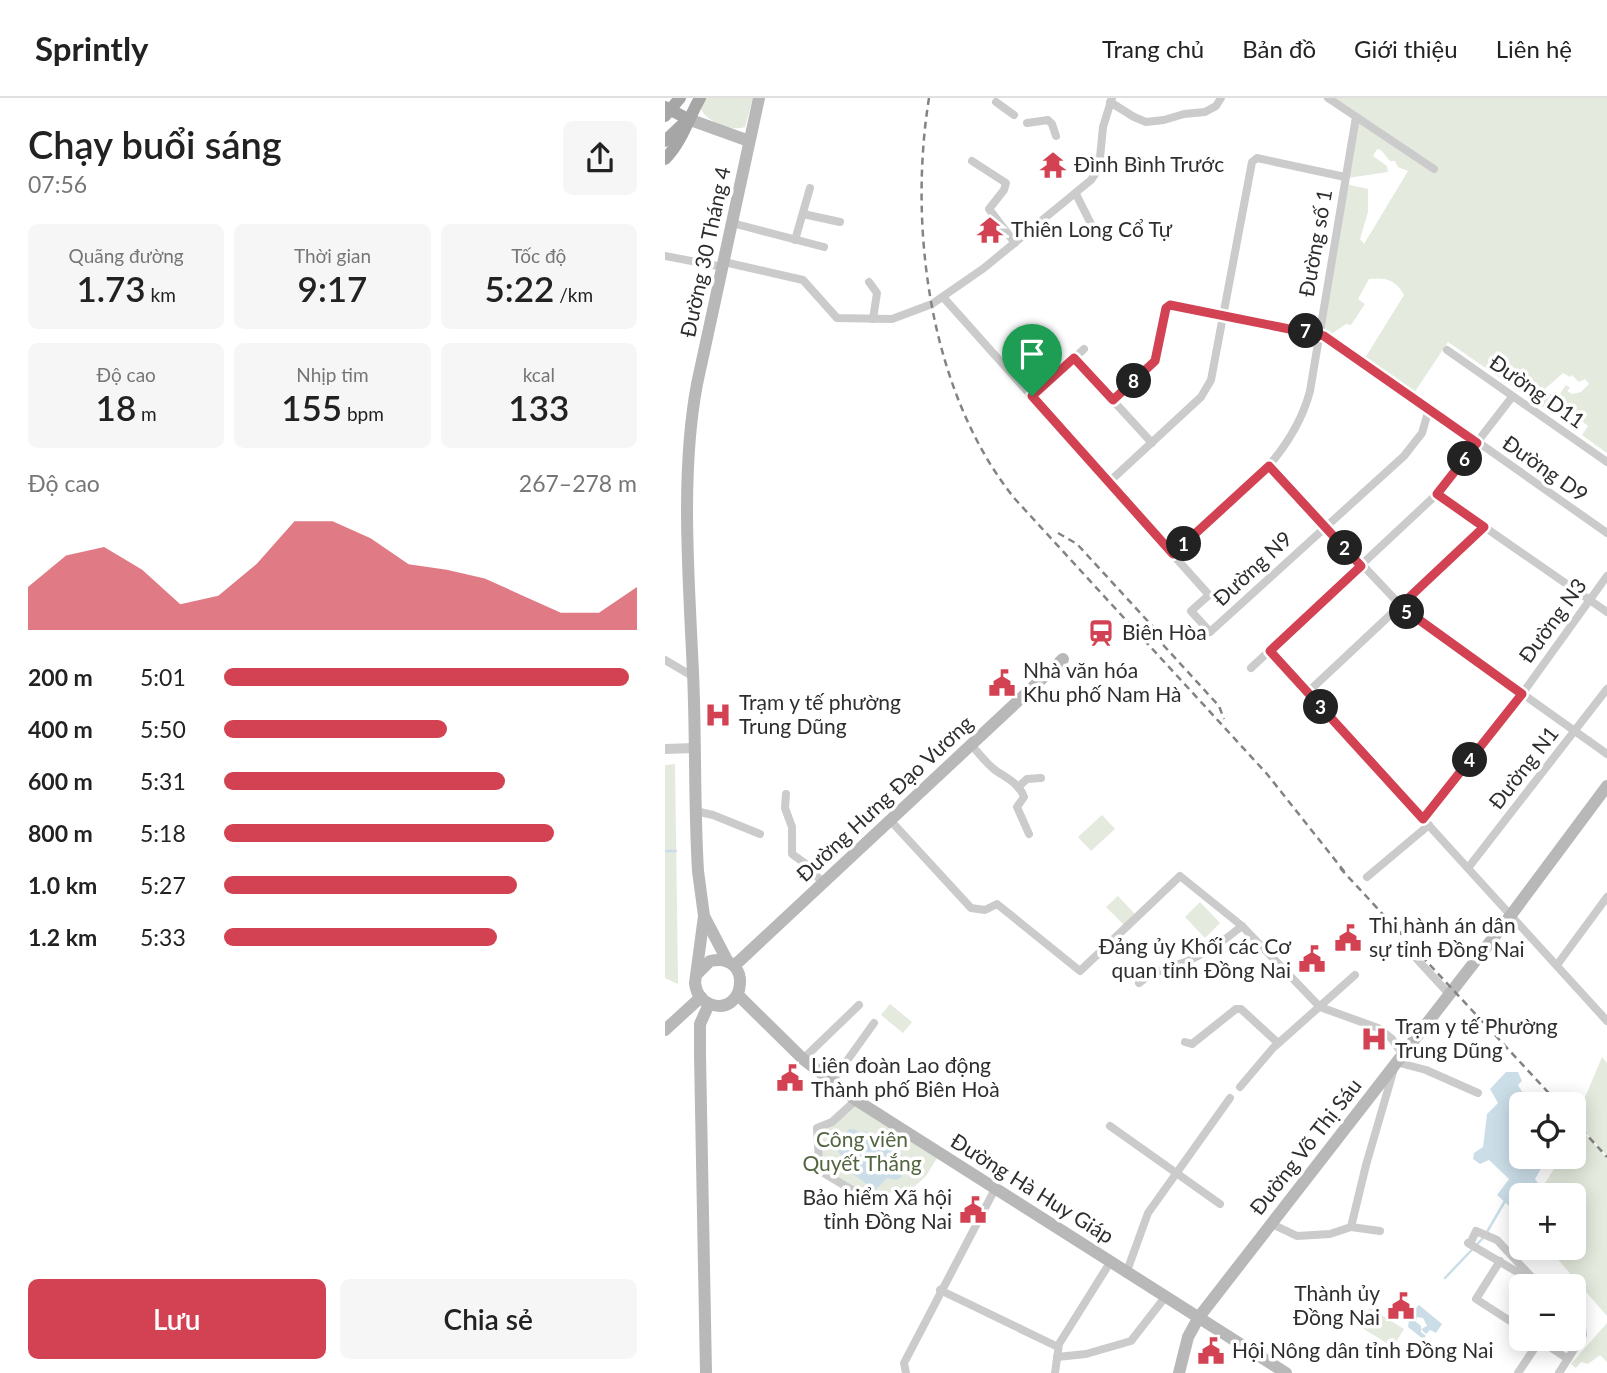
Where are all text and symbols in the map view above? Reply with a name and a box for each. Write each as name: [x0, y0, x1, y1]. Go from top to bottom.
text: Sprintly: [35, 28, 149, 68]
text: Trang chủ: [1102, 34, 1204, 63]
text: Bản đồ: [1242, 34, 1316, 63]
text: Giới thiệu: [1354, 34, 1458, 63]
text: Liên hệ: [1496, 34, 1572, 63]
text: Chạy buổi sáng: [28, 121, 282, 167]
button: share: [563, 121, 637, 195]
temple icon: Đình Bình Trước: [1038, 150, 1068, 180]
place label: Đình Bình Trước: [1074, 151, 1224, 176]
street label: Đường 30 Tháng 4: [674, 164, 735, 339]
text: 07:56: [28, 170, 87, 198]
street label: Đường số 1: [1293, 187, 1336, 298]
temple icon: Thiên Long Cổ Tự: [975, 215, 1005, 245]
place label: Thiên Long Cổ Tự: [1011, 216, 1173, 241]
text: Quãng đường: [69, 244, 184, 267]
text: Thời gian: [294, 244, 371, 267]
text: Tốc độ: [511, 244, 566, 267]
text: 1.73: [76, 267, 146, 309]
text: 9:17: [298, 267, 367, 309]
text: 5:22: [485, 267, 554, 309]
text: km: [146, 283, 176, 306]
text: /km: [554, 283, 593, 306]
pin: 7: [1289, 314, 1323, 348]
text: 7: [1300, 319, 1311, 342]
pin: [1002, 324, 1062, 396]
icon: arrive: [1013, 335, 1051, 373]
street label: Đường D11: [1485, 349, 1590, 433]
text: Độ cao: [96, 363, 156, 386]
text: Nhịp tim: [296, 363, 369, 386]
text: kcal: [523, 363, 555, 386]
pin: 8: [1117, 364, 1151, 398]
text: 8: [1128, 369, 1139, 392]
text: 18: [96, 386, 136, 428]
text: 155: [281, 386, 342, 428]
text: 133: [508, 386, 569, 428]
text: m: [136, 402, 157, 425]
text: bpm: [342, 402, 384, 425]
street label: Đường D9: [1498, 429, 1593, 506]
pin: 6: [1447, 442, 1483, 476]
text: 6: [1459, 447, 1470, 470]
text: Độ cao: [28, 469, 100, 497]
text: 267–278 m: [519, 469, 637, 497]
street label: Đường N9: [1208, 525, 1296, 611]
pin: 1: [1167, 526, 1201, 562]
pin: 2: [1327, 531, 1363, 566]
text: 1: [1178, 532, 1189, 555]
text: 2: [1339, 536, 1350, 559]
street label: Đường N3: [1513, 573, 1591, 667]
pin: 5: [1389, 594, 1425, 630]
text: 5: [1401, 600, 1412, 623]
station icon: Biên Hòa: [1086, 618, 1116, 648]
place label: Biên Hòa: [1122, 619, 1207, 644]
place label: Nhà văn hóa Khu phố Nam Hà: [1023, 657, 1181, 706]
text: 200 m: [28, 663, 93, 691]
text: 5:01: [140, 663, 186, 691]
public building icon: Nhà văn hóa Khu phố Nam Hà: [987, 668, 1017, 698]
place label: Trạm y tế phường Trung Dũng: [739, 689, 901, 738]
pin: 3: [1303, 690, 1339, 724]
text: 3: [1315, 695, 1326, 718]
hospital icon: Trạm y tế phường Trung Dũng: [703, 700, 733, 730]
street label: Đường Hưng Đạo Vương: [791, 710, 977, 886]
text: 400 m: [28, 715, 93, 743]
text: 5:50: [140, 715, 186, 743]
street label: Đường N1: [1483, 721, 1563, 813]
pin: 4: [1453, 742, 1487, 778]
text: 4: [1464, 748, 1475, 771]
text: 600 m: [28, 767, 93, 795]
text: 5:31: [140, 767, 186, 795]
text: 800 m: [28, 819, 93, 847]
text: 5:18: [140, 819, 186, 847]
text: 1.0 km: [28, 871, 97, 899]
text: 5:27: [140, 871, 186, 899]
place label: Thi hành án dân sự tỉnh Đồng Nai: [1369, 912, 1525, 961]
text: 1.2 km: [28, 923, 97, 951]
text: 5:33: [140, 923, 186, 951]
public building icon: Thi hành án dân sự tỉnh Đồng Nai: [1333, 923, 1363, 953]
place label: Đảng ủy Khối các Cơ quan tỉnh Đồng Nai: [1099, 933, 1292, 982]
public building icon: Đảng ủy Khối các Cơ quan tỉnh Đồng Nai: [1297, 944, 1327, 974]
place label: Trạm y tế Phường Trung Dũng: [1395, 1013, 1558, 1062]
hospital icon: Trạm y tế Phường Trung Dũng: [1359, 1024, 1389, 1054]
place label: Liên đoàn Lao động Thành phố Biên Hoà: [811, 1052, 1000, 1101]
public building icon: Liên đoàn Lao động Thành phố Biên Hoà: [775, 1063, 805, 1093]
street label: Đường Võ Thị Sáu: [1244, 1073, 1366, 1219]
map controls: [1509, 1092, 1586, 1351]
button: locate: [1509, 1092, 1586, 1169]
park label: Công viên Quyết Thắng: [802, 1126, 922, 1175]
street label: Đường Hà Huy Giáp: [947, 1127, 1119, 1248]
button: +: [1509, 1183, 1586, 1260]
place label: Bảo hiểm Xã hội tỉnh Đồng Nai: [802, 1184, 952, 1233]
public building icon: Bảo hiểm Xã hội tỉnh Đồng Nai: [958, 1195, 988, 1225]
button: −: [1509, 1274, 1586, 1351]
button: Lưu: [28, 1279, 326, 1359]
button: Chia sẻ: [340, 1279, 637, 1359]
place label: Thành ủy Đồng Nai: [1293, 1280, 1380, 1329]
public building icon: Thành ủy Đồng Nai: [1386, 1291, 1416, 1321]
public building icon: Hội Nông dân tỉnh Đồng Nai: [1196, 1336, 1226, 1366]
place label: Hội Nông dân tỉnh Đồng Nai: [1232, 1337, 1493, 1362]

